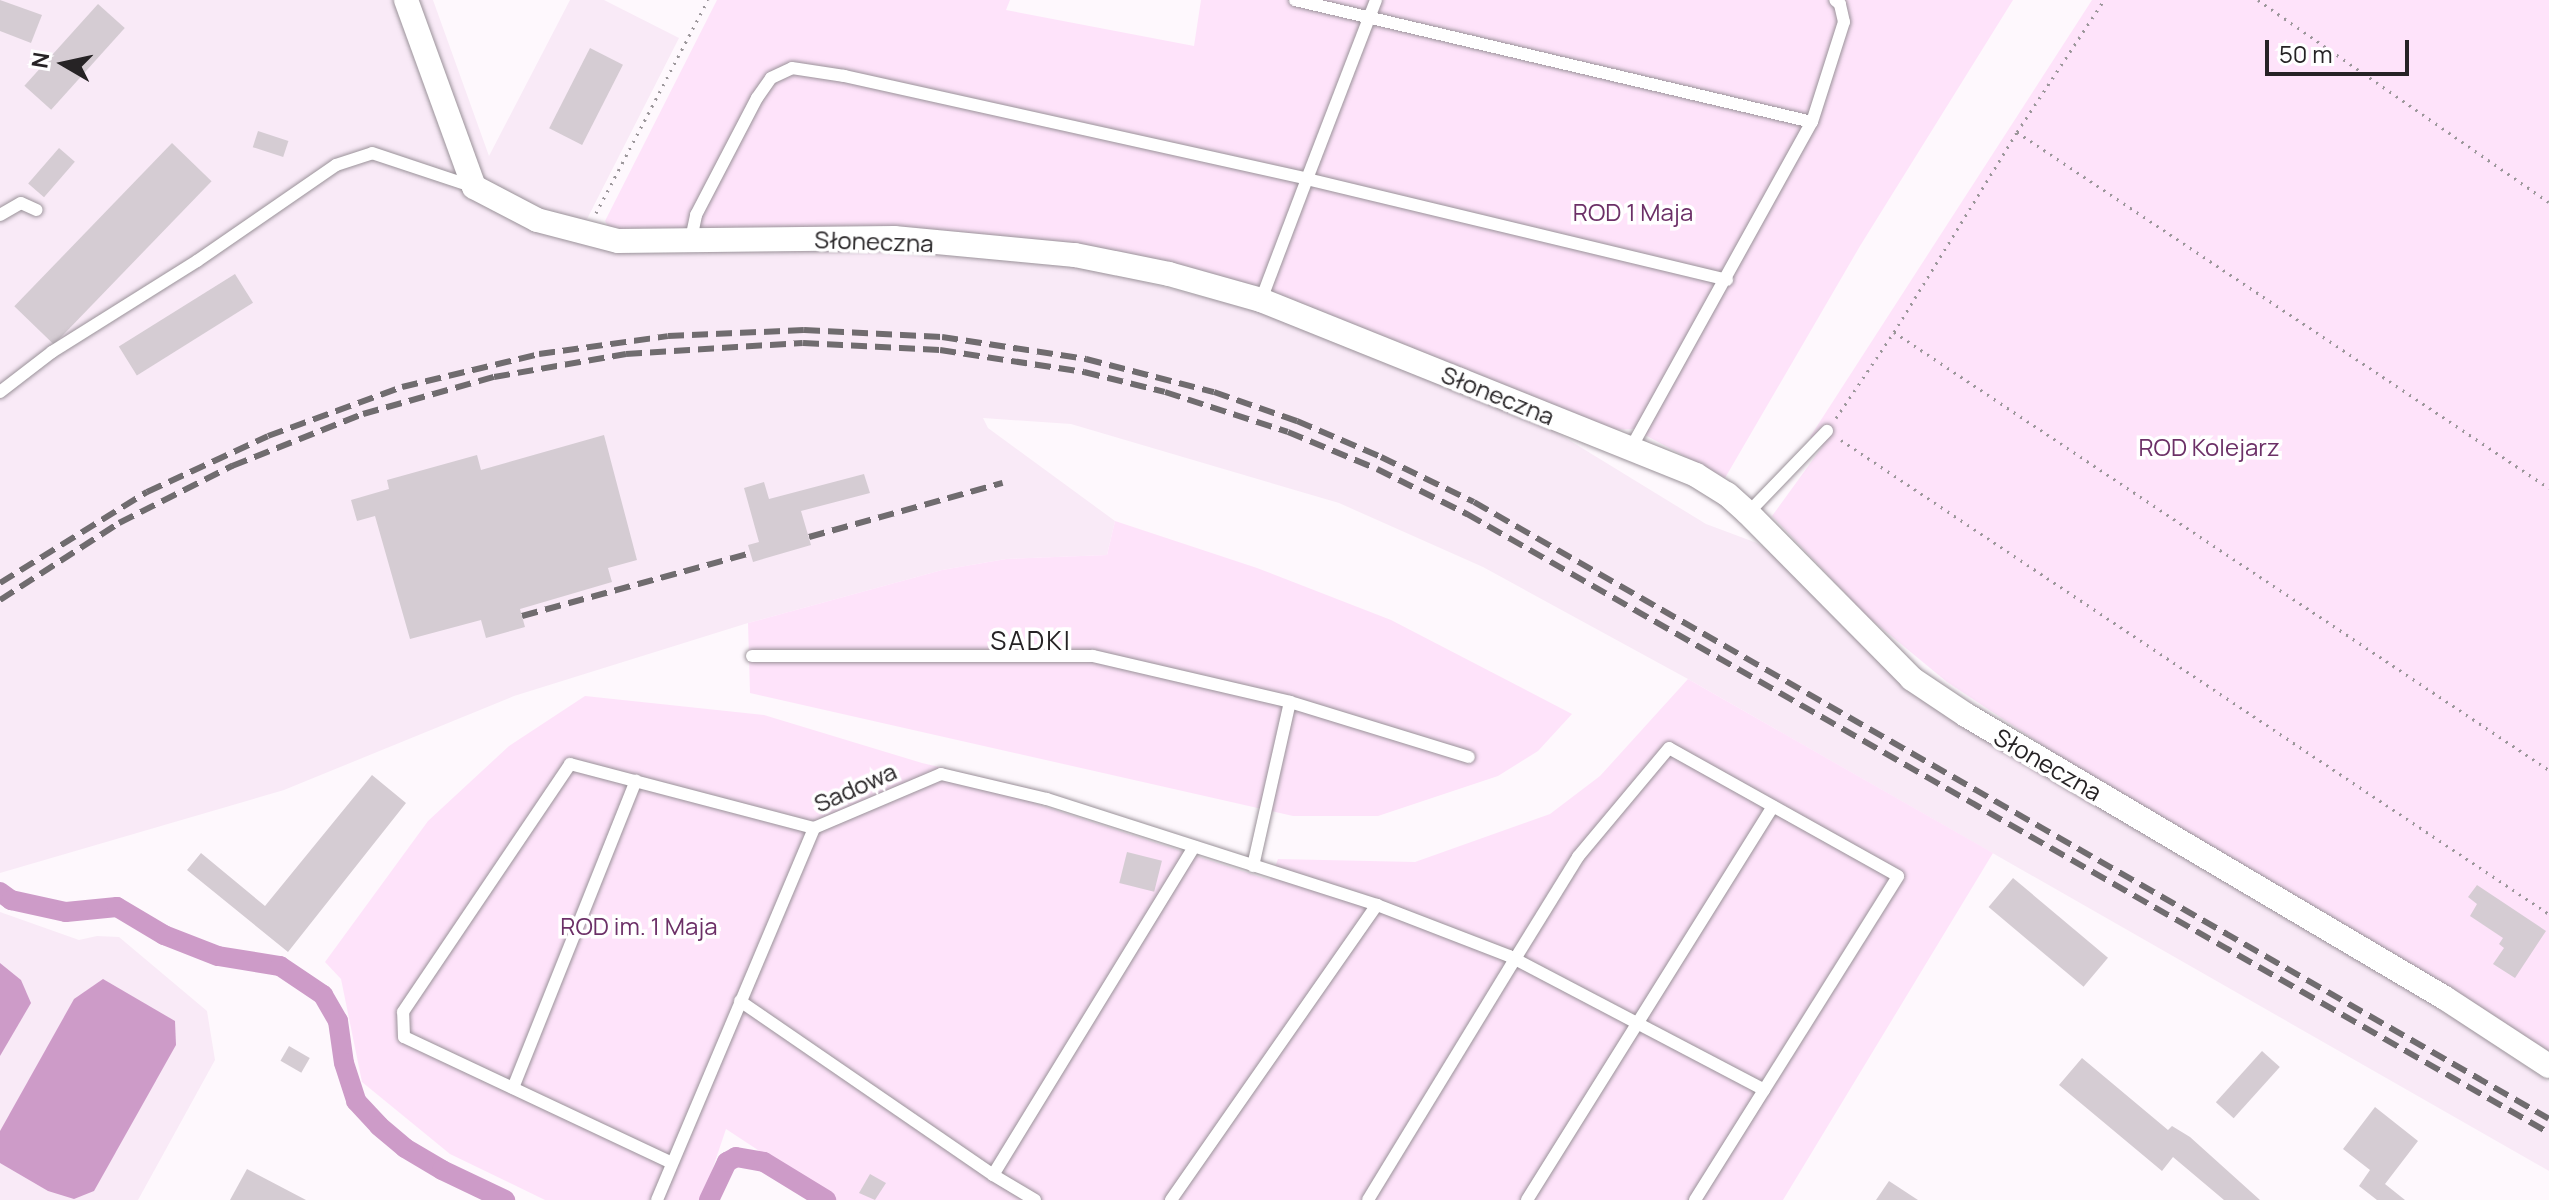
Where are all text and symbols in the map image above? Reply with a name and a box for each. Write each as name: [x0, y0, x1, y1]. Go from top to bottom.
north arrow: [24, 24, 104, 104]
scale bar: [2269, 24, 2413, 74]
text: 50 m: [2279, 37, 2333, 70]
text: N: [24, 50, 56, 70]
park label: ROD 1 Maja: [1573, 198, 1693, 226]
street label: Słoneczna: [814, 225, 934, 257]
street label: Słoneczna: [1437, 359, 1559, 431]
park label: ROD Kolejarz: [2138, 433, 2280, 461]
district label: SADKI: [990, 625, 1072, 657]
street label: Słoneczna: [1989, 722, 2107, 806]
street label: Sadowa: [809, 756, 901, 818]
park label: ROD im. 1 Maja: [560, 912, 718, 940]

